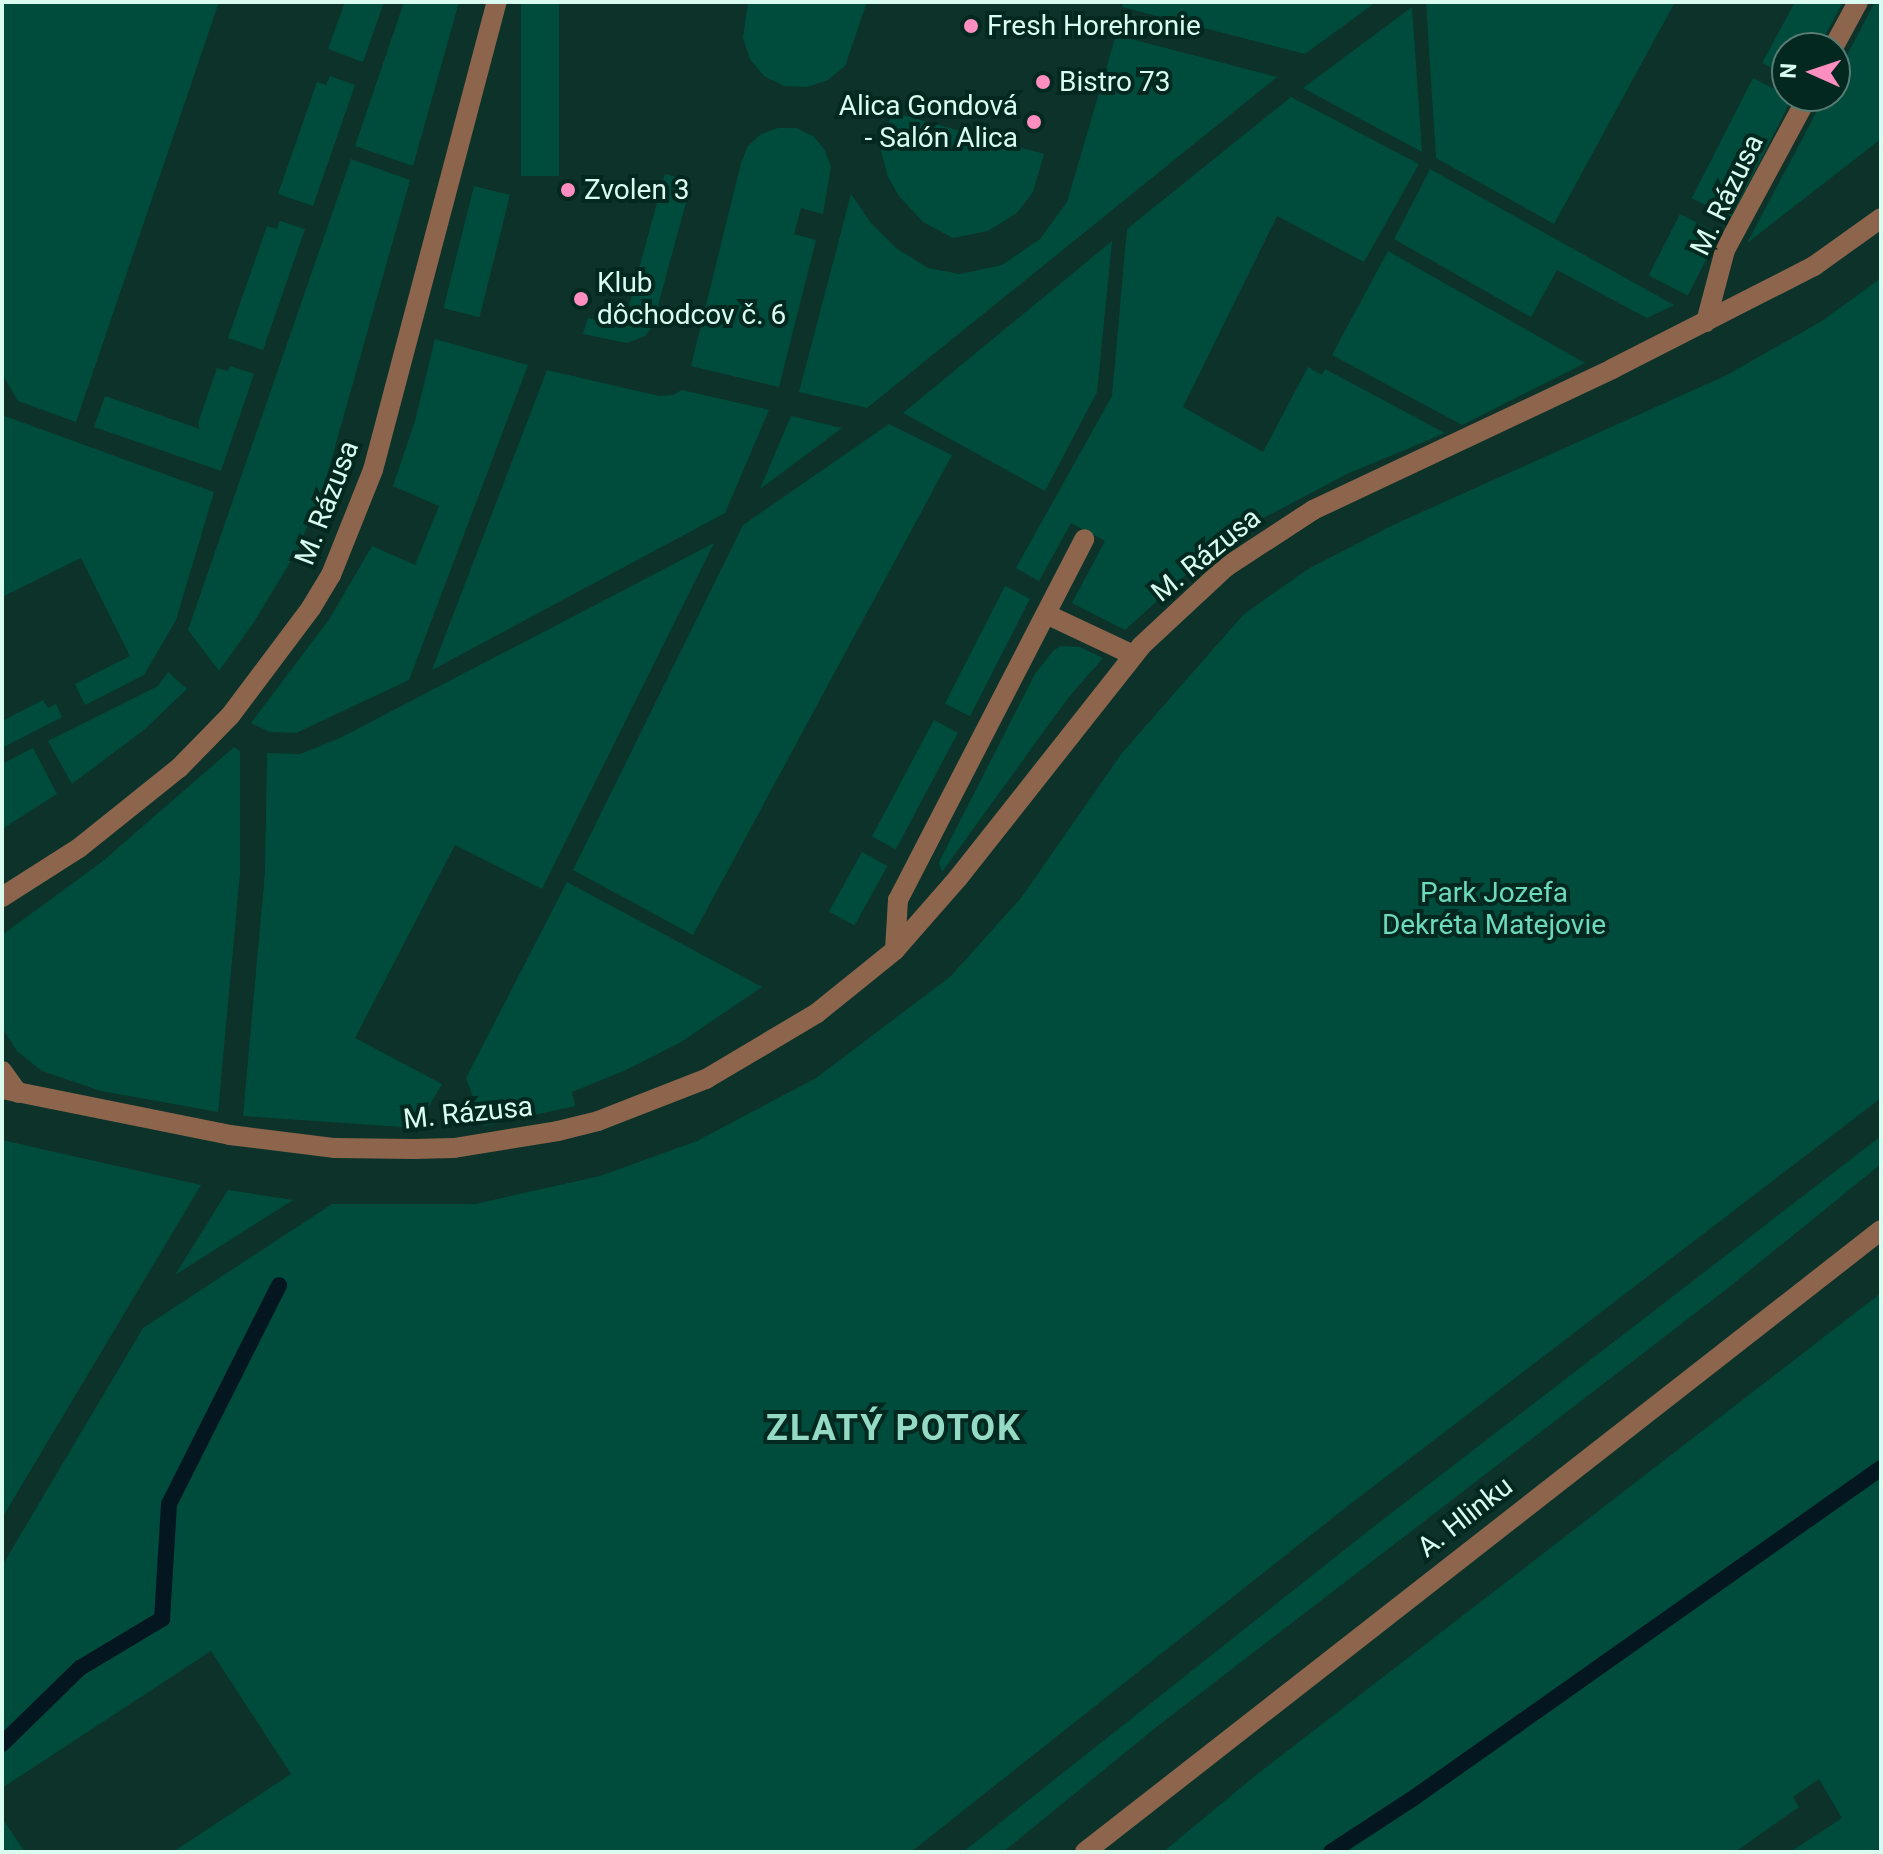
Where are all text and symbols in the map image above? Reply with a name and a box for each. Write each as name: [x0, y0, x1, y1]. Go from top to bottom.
place label: Fresh Horehronie: [987, 9, 1201, 43]
marker: Fresh Horehronie: [962, 17, 980, 35]
north arrow: [1771, 32, 1851, 112]
text: N: [1776, 62, 1801, 79]
place label: Bistro 73: [1059, 65, 1170, 99]
marker: Bistro 73: [1034, 73, 1052, 91]
place label: Alica Gondová - Salón Alica: [839, 89, 1018, 155]
marker: Alica Gondová - Salón Alica: [1025, 113, 1043, 131]
street label: M. Rázusa: [1683, 129, 1771, 261]
place label: Zvolen 3: [584, 173, 690, 207]
marker: Zvolen 3: [559, 181, 577, 199]
place label: Klub dôchodcov č. 6: [597, 266, 786, 332]
marker: Klub dôchodcov č. 6: [572, 290, 590, 308]
street label: M. Rázusa: [288, 436, 366, 570]
street label: M. Rázusa: [1145, 501, 1267, 609]
park label: Park Jozefa Dekréta Matejovie: [1382, 876, 1606, 942]
street label: M. Rázusa: [401, 1089, 535, 1137]
district label: ZLATÝ POTOK: [766, 1407, 1022, 1451]
street label: A. Hlinku: [1411, 1470, 1519, 1564]

